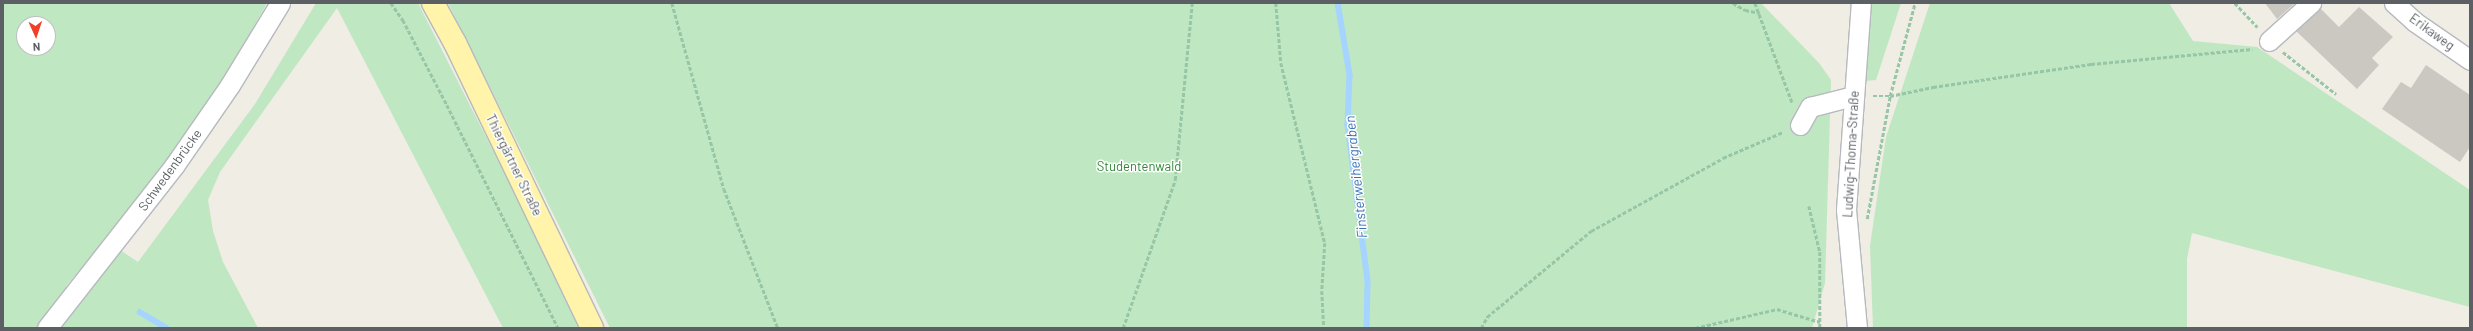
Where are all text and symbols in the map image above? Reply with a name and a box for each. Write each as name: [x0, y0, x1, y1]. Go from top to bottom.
street label: Erikaweg: [2406, 10, 2458, 54]
north arrow: [16, 16, 56, 56]
text: N: [33, 41, 41, 54]
street label: Ludwig-Thoma-Straße: [1840, 90, 1862, 218]
street label: Thiergärtner Straße: [483, 111, 545, 219]
water label: Finsterweihergraben: [1341, 115, 1371, 239]
street label: Schwedenbrücke: [135, 126, 205, 214]
park label: Studentenwald: [1097, 158, 1181, 174]

